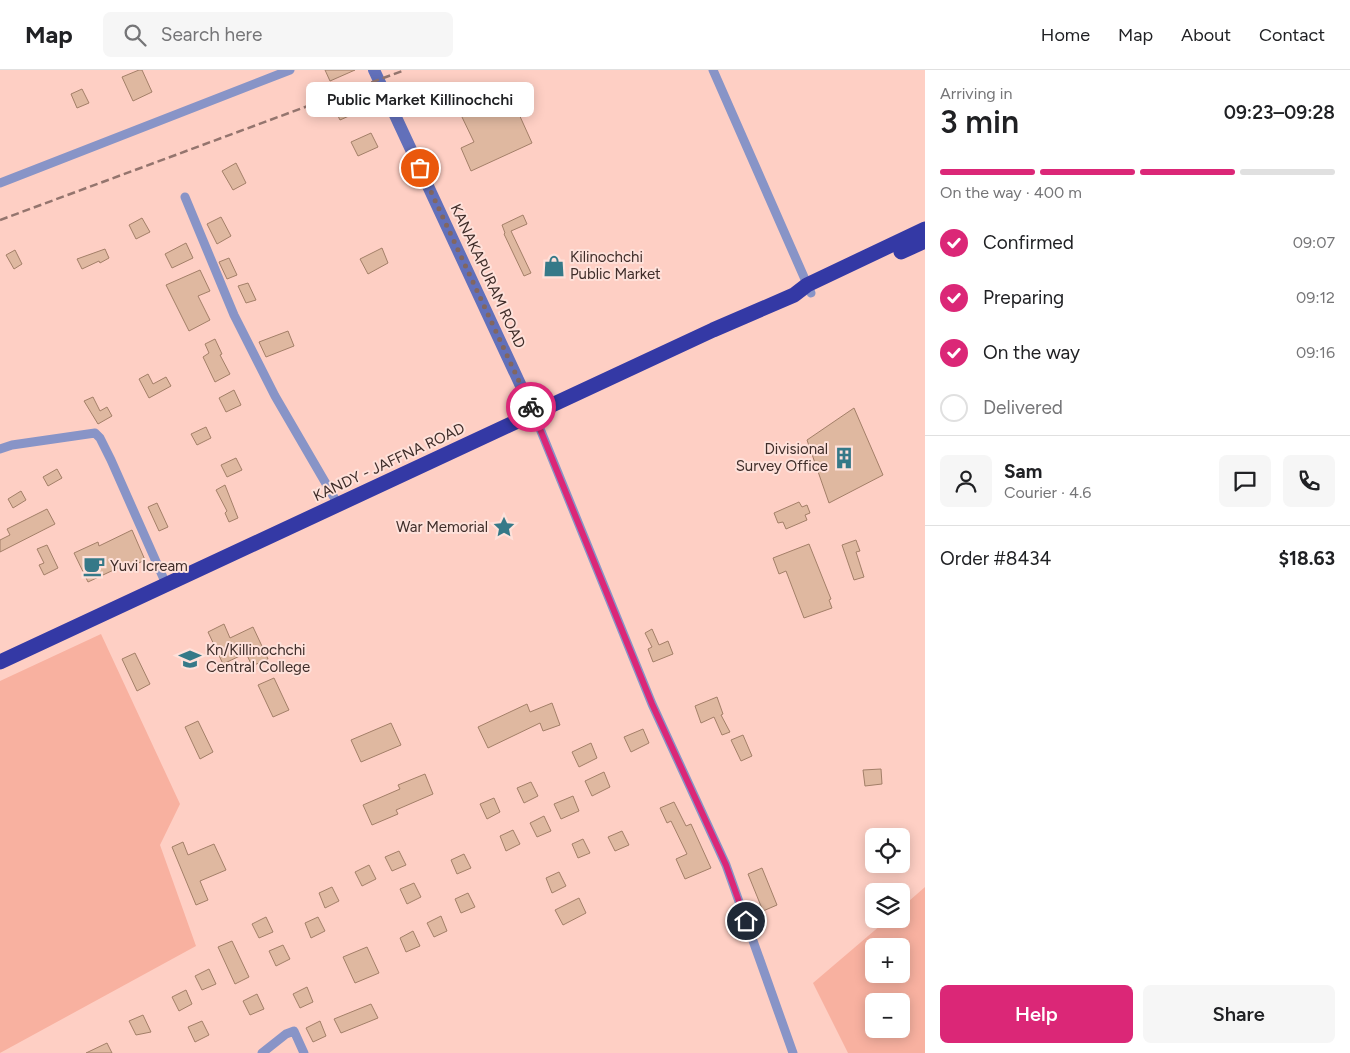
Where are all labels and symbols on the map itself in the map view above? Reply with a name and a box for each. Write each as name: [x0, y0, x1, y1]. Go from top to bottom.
callout: Public Market Killinochchi: [306, 83, 534, 118]
pin: [399, 147, 441, 189]
street label: KANAKAPURAM ROAD: [447, 201, 529, 351]
place label: Kilinochchi Public Market: [570, 248, 661, 283]
shop icon: Kilinochchi Public Market: [541, 253, 567, 279]
courier: [506, 382, 556, 432]
street label: KANDY - JAFFNA ROAD: [310, 419, 468, 505]
place label: Divisional Survey Office: [736, 440, 828, 475]
building icon: Divisional Survey Office: [831, 445, 857, 471]
place icon: War Memorial: [491, 514, 517, 540]
place label: War Memorial: [396, 518, 488, 536]
cafe icon: Yuvi Icream: [81, 553, 107, 579]
place label: Yuvi Icream: [110, 557, 188, 575]
place label: Kn/Killinochchi Central College: [206, 641, 310, 676]
school or university icon: Kn/Killinochchi Central College: [177, 646, 203, 672]
pin: [725, 900, 767, 942]

